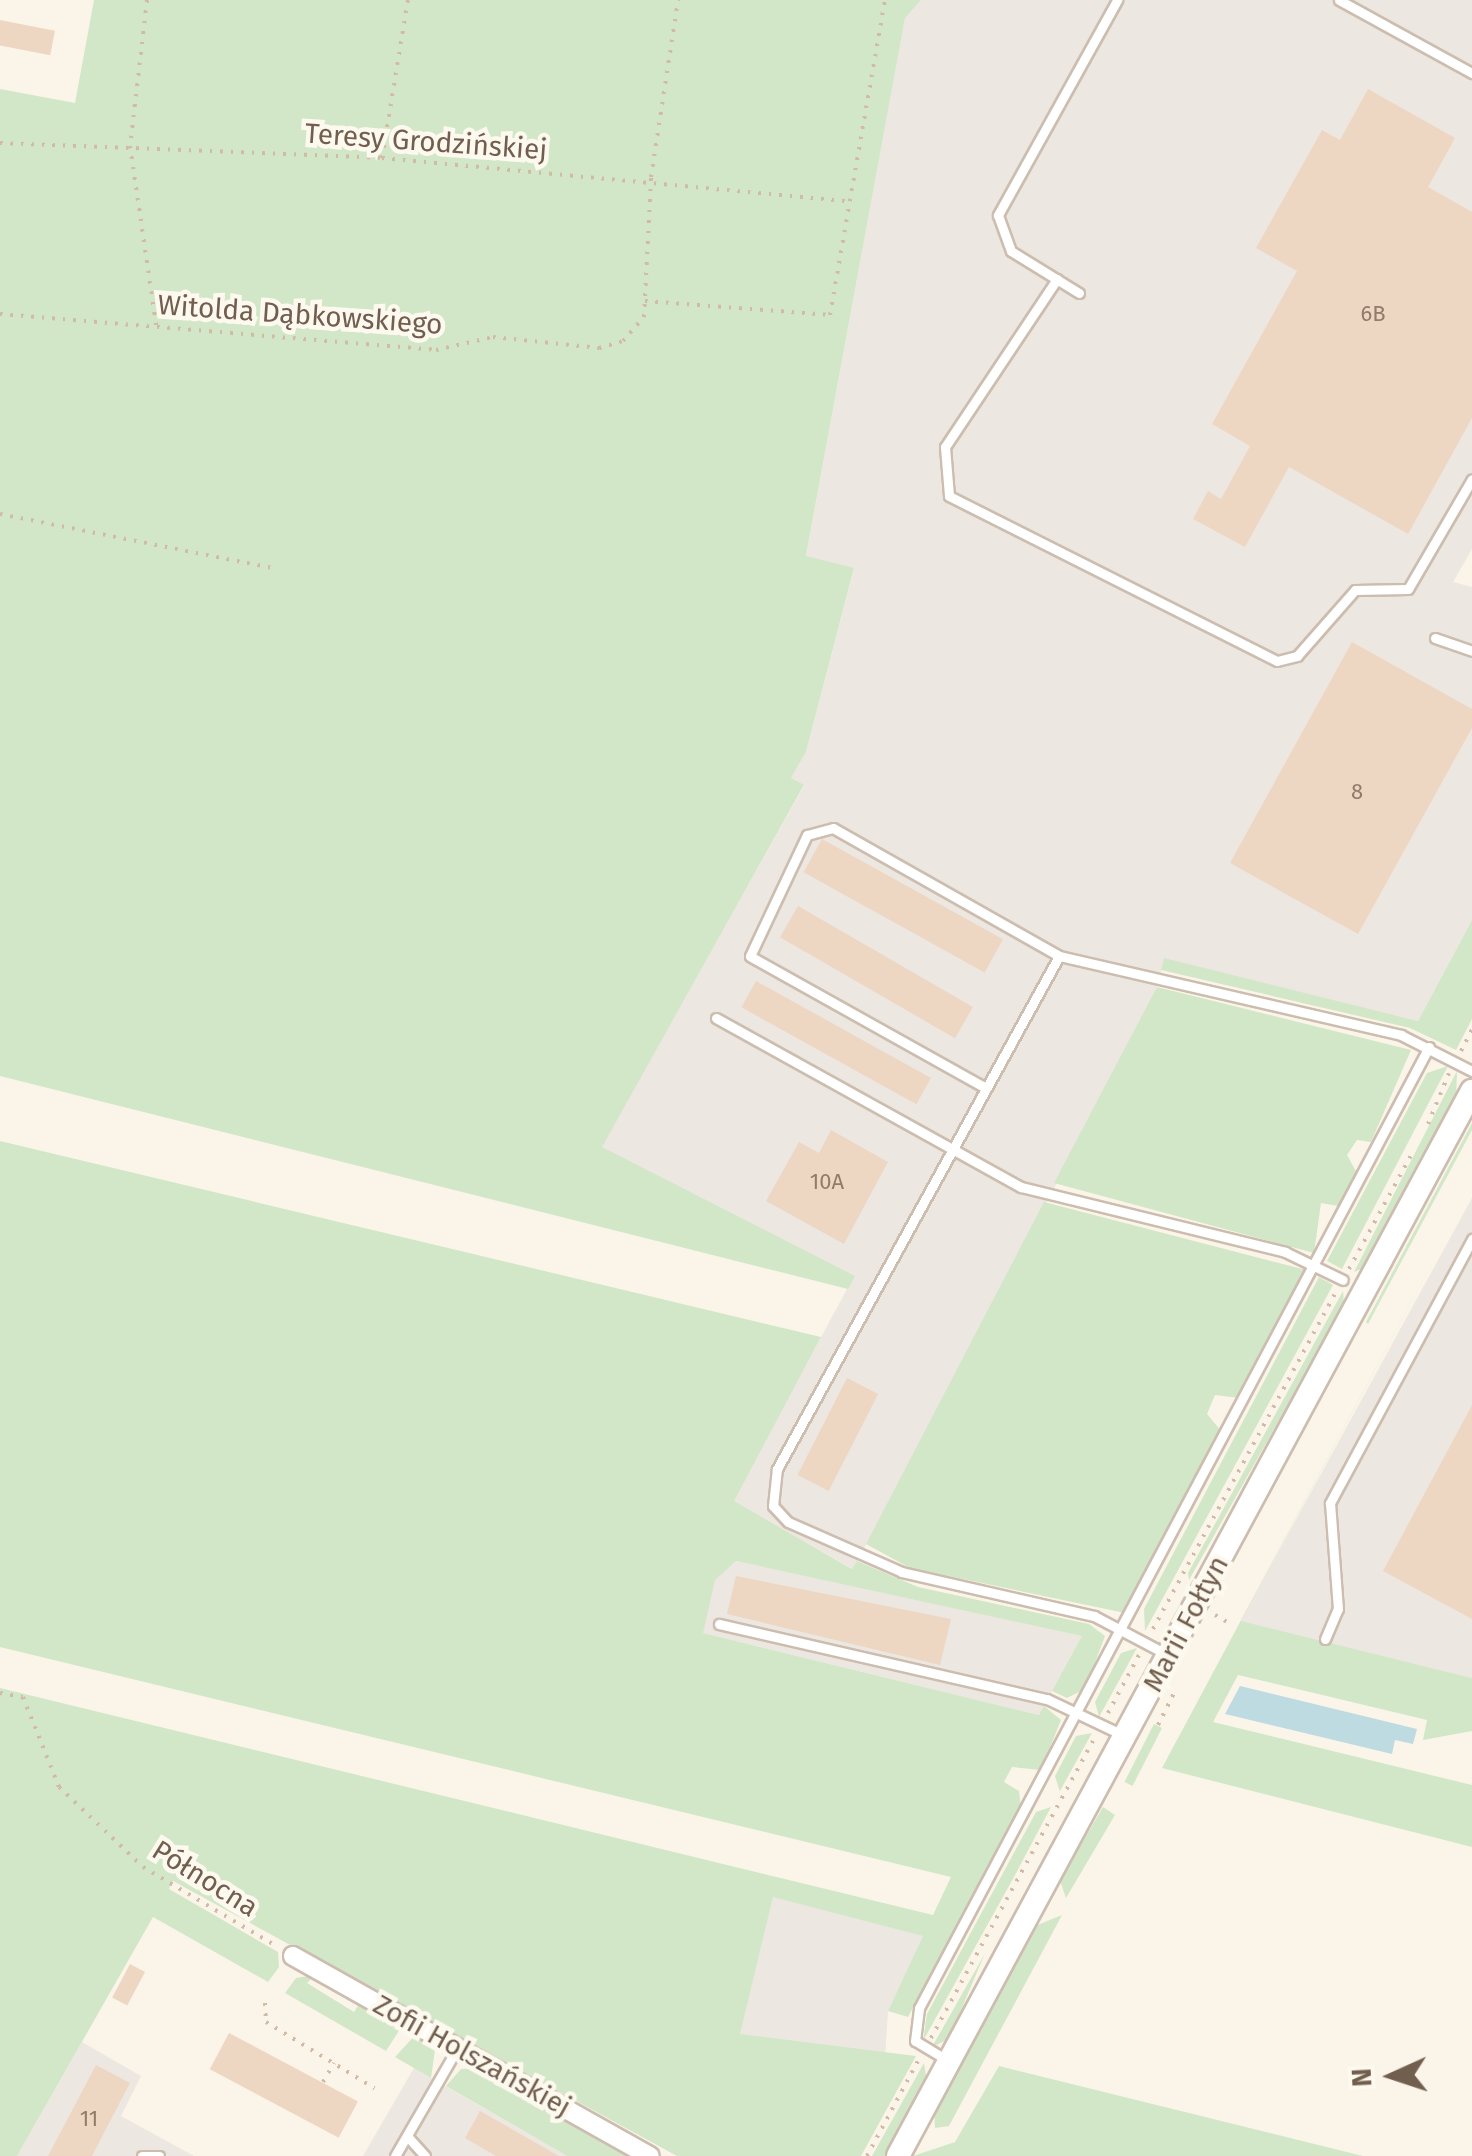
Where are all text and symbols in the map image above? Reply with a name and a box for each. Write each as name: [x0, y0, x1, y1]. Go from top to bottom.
street label: Teresy Grodzińskiej: [304, 117, 548, 167]
street label: Witolda Dąbkowskiego: [156, 288, 444, 342]
house number: 6B: [1360, 301, 1386, 327]
house number: 8: [1351, 779, 1363, 805]
house number: 10A: [810, 1169, 844, 1195]
street label: Marii Fołtyn: [1136, 1550, 1236, 1698]
street label: Północna: [146, 1833, 264, 1925]
street label: Zofii Holszańskiej: [368, 1988, 576, 2124]
north arrow: [1342, 2026, 1442, 2126]
text: N: [1345, 2067, 1379, 2088]
house number: 11: [80, 2106, 98, 2132]

